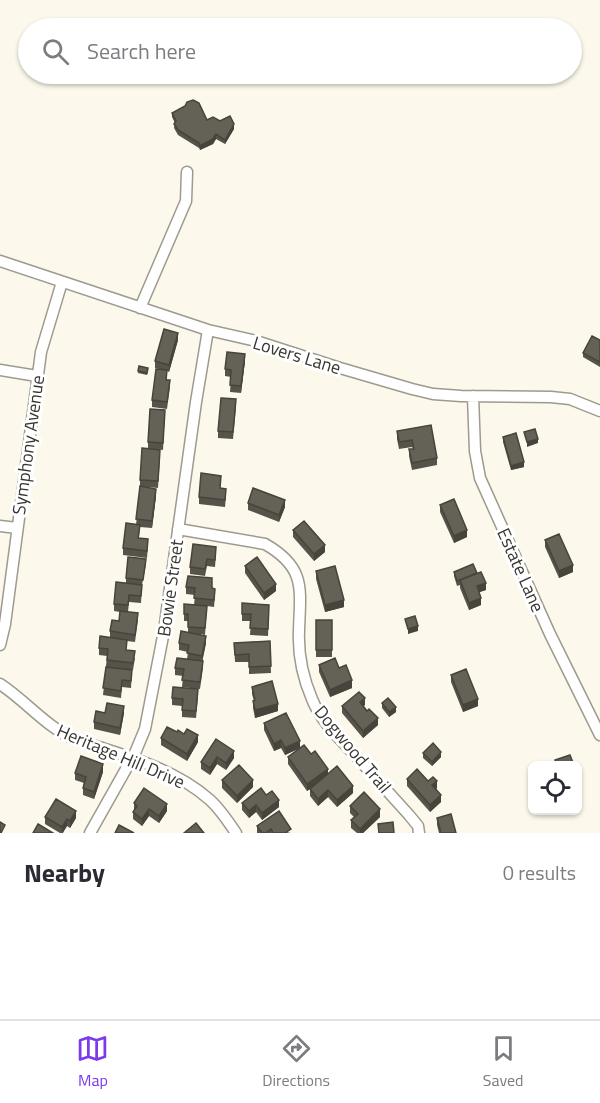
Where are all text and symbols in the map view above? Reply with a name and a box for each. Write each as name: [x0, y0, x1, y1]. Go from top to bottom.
search box: [18, 18, 582, 84]
text: Search here: [87, 34, 196, 68]
icon: search: [39, 35, 72, 68]
street label: Lovers Lane: [250, 329, 344, 381]
street label: Symphony Avenue: [5, 374, 51, 516]
street label: Estate Lane: [490, 524, 552, 616]
street label: Bowie Street: [150, 537, 190, 638]
street label: Dogwood Trail: [308, 699, 398, 799]
street label: Heritage Hill Drive: [53, 717, 189, 795]
map controls: [528, 761, 582, 815]
button: locate: [528, 761, 582, 815]
text: Nearby: [24, 853, 105, 892]
text: 0 results: [503, 857, 576, 888]
tab: Map: [76, 1032, 109, 1092]
tab: Directions: [262, 1032, 330, 1092]
tab: Saved: [483, 1032, 524, 1092]

